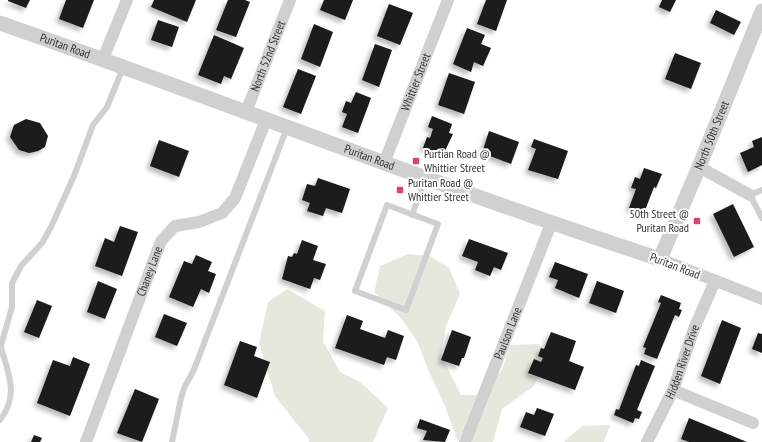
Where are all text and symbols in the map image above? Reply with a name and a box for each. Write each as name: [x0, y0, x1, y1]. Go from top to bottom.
street label: North 52nd Street: [247, 18, 288, 94]
street label: Puritan Road: [38, 30, 93, 61]
street label: Whittier Street: [397, 50, 434, 113]
street label: North 50th Street: [691, 98, 732, 172]
street label: Puritan Road: [342, 141, 397, 173]
place label: Purtian Road @ Whittier Street: [424, 146, 490, 175]
marker: Purtian Road @ Whittier Street: [411, 156, 421, 166]
place label: Puritan Road @ Whittier Street: [408, 175, 473, 204]
marker: Puritan Road @ Whittier Street: [395, 185, 405, 195]
place label: 50th Street @ Puritan Road: [629, 206, 689, 235]
marker: 50th Street @ Puritan Road: [692, 216, 702, 226]
street label: Chaney Lane: [133, 244, 165, 298]
street label: Puritan Road: [648, 249, 702, 282]
street label: Paulson Lane: [490, 305, 525, 361]
street label: Hidden River Drive: [662, 322, 702, 401]

